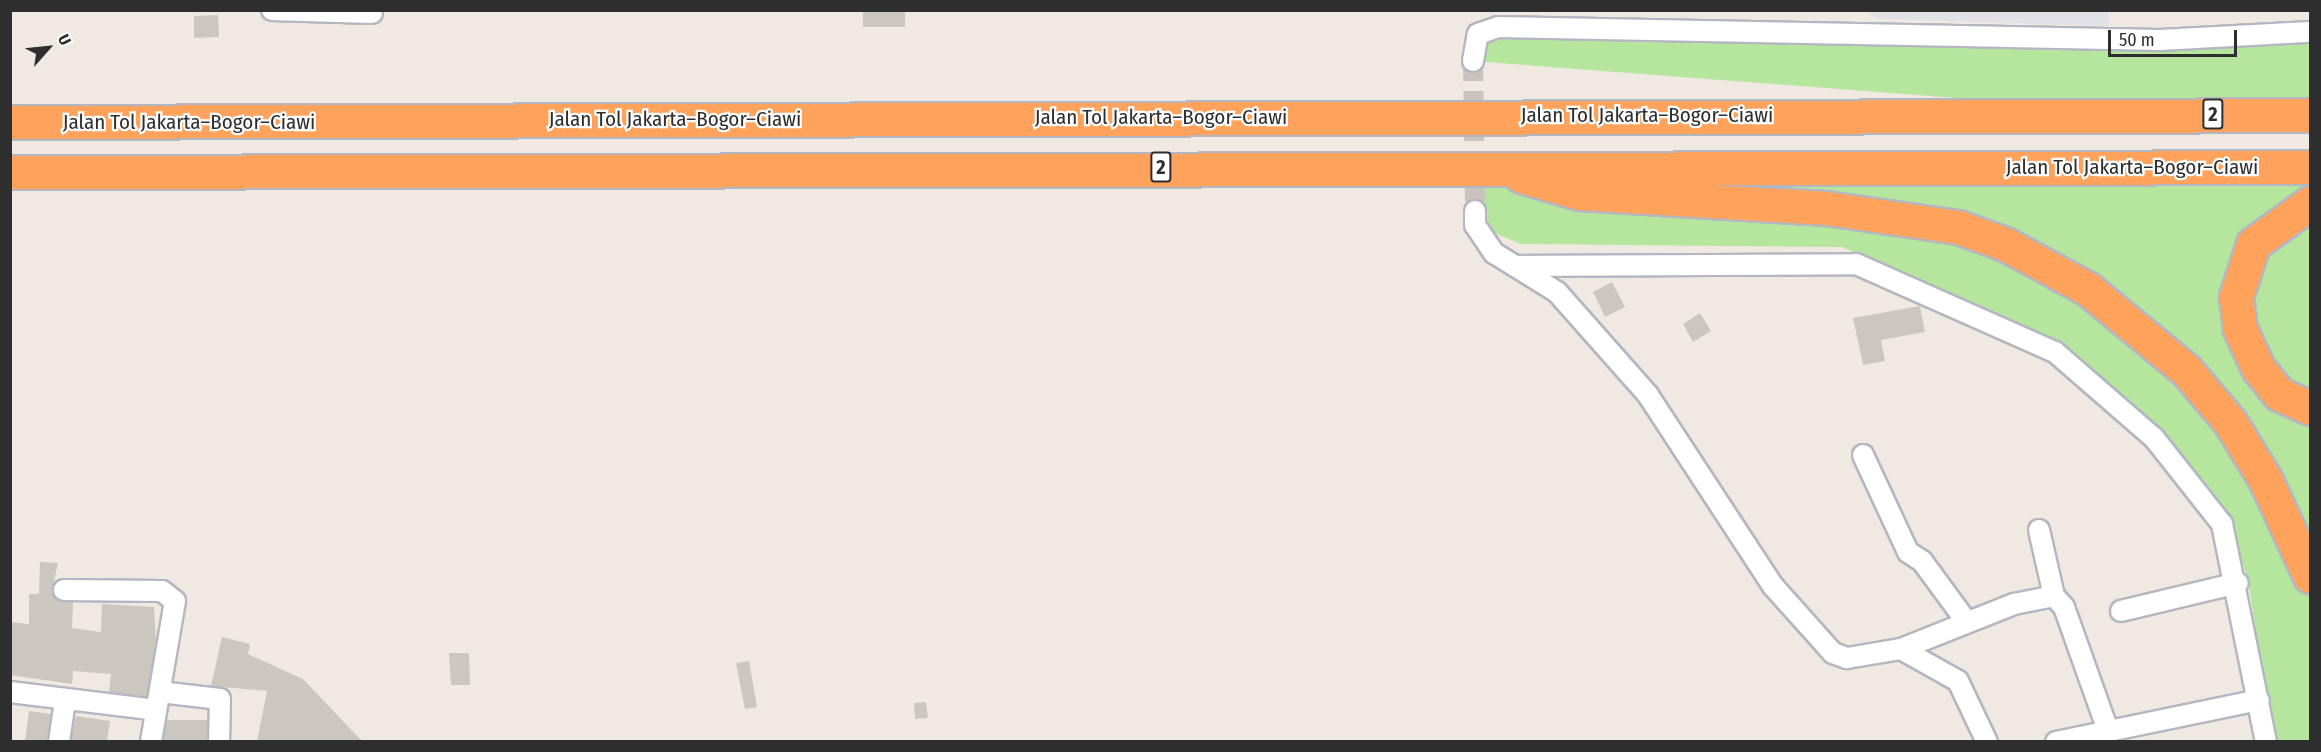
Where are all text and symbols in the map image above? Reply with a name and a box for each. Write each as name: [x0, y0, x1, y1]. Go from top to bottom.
north arrow: [18, 18, 78, 78]
scale bar: [2111, 18, 2240, 56]
text: 50 m: [2119, 29, 2155, 51]
text: U: [54, 31, 75, 48]
road number: 2: [2201, 97, 2225, 131]
street label: Jalan Tol Jakarta–Bogor–Ciawi: [1521, 102, 1773, 128]
street label: Jalan Tol Jakarta–Bogor–Ciawi: [1035, 104, 1287, 130]
street label: Jalan Tol Jakarta–Bogor–Ciawi: [549, 106, 801, 132]
street label: Jalan Tol Jakarta–Bogor–Ciawi: [63, 109, 315, 135]
road number: 2: [1149, 150, 1173, 184]
street label: Jalan Tol Jakarta–Bogor–Ciawi: [2006, 154, 2258, 180]

